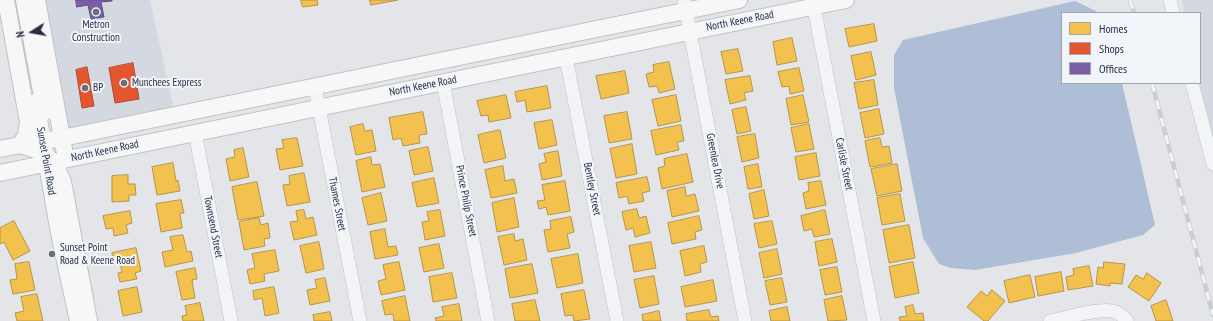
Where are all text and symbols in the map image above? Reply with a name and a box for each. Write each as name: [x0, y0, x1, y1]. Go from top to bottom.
marker: Metron Construction: [91, 7, 101, 17]
street label: North Keene Road: [705, 8, 775, 34]
north arrow: [12, 12, 52, 52]
legend: [1061, 12, 1201, 84]
place label: Metron Construction: [72, 18, 120, 44]
text: Homes: [1099, 21, 1127, 36]
text: N: [13, 30, 28, 39]
text: Shops: [1099, 41, 1124, 56]
text: Offices: [1099, 61, 1127, 76]
street label: North Keene Road: [388, 73, 458, 99]
place label: Munchees Express: [132, 76, 201, 90]
marker: Munchees Express: [119, 78, 129, 88]
place label: BP: [93, 81, 103, 95]
marker: BP: [80, 83, 90, 93]
street label: Sunset Point Road: [34, 126, 58, 196]
street label: Greenlea Drive: [703, 132, 727, 190]
street label: North Keene Road: [70, 137, 140, 165]
street label: Carlisle Street: [832, 137, 856, 191]
street label: Bentley Street: [580, 161, 604, 217]
street label: Prince Philip Street: [453, 164, 479, 238]
street label: Thames Street: [325, 176, 349, 232]
street label: Townsend Street: [201, 195, 225, 259]
place label: Sunset Point Road & Keene Road: [60, 241, 135, 267]
marker: Sunset Point Road & Keene Road: [47, 249, 57, 259]

